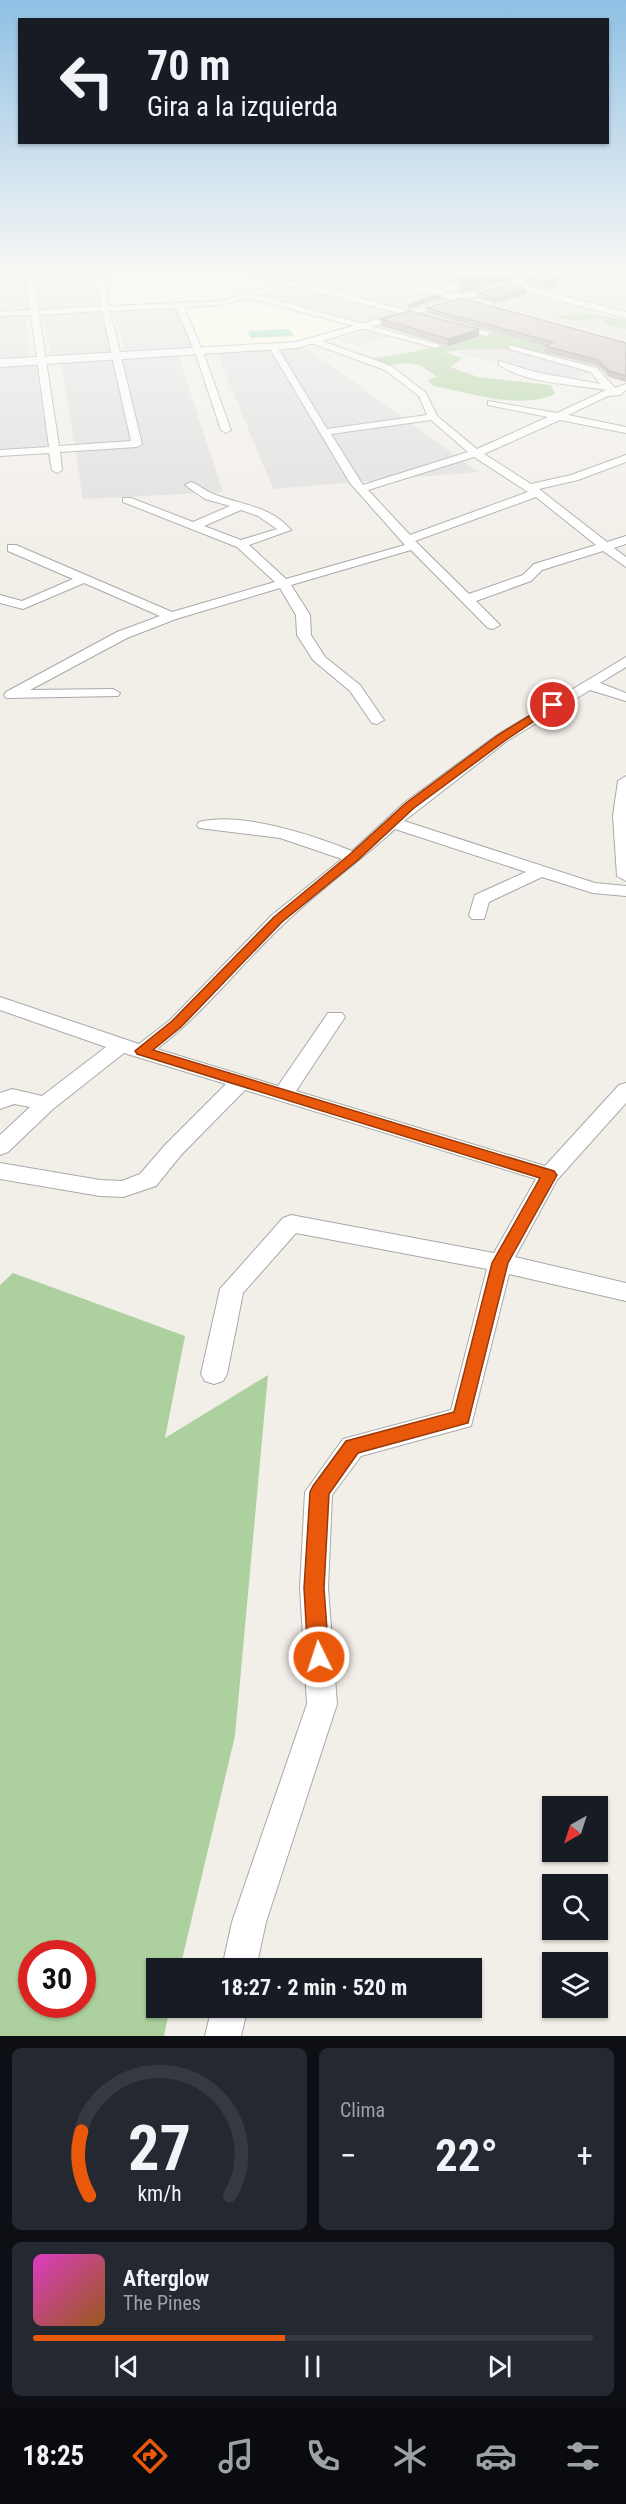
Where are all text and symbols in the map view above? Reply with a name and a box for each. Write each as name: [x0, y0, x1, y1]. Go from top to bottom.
text: 70 m: [147, 41, 230, 90]
icon: left: [48, 42, 126, 120]
text: Gira a la izquierda: [147, 91, 338, 123]
pin: [527, 679, 578, 730]
icon: arrive: [536, 688, 569, 721]
position arrow: [287, 1625, 351, 1689]
north arrow: [542, 1796, 608, 1862]
map controls: [542, 1796, 608, 2018]
button: search: [542, 1874, 608, 1940]
speed limit sign: 30: [18, 1940, 96, 2018]
button: layers: [542, 1952, 608, 2018]
text: 18:27 · 2 min · 520 m: [221, 1975, 407, 2000]
text: Clima: [340, 2098, 385, 2122]
text: 27: [128, 2112, 191, 2185]
text: 22°: [435, 2129, 498, 2182]
text: −: [340, 2136, 357, 2175]
text: +: [577, 2136, 593, 2175]
text: km/h: [137, 2181, 182, 2206]
text: Afterglow: [123, 2266, 209, 2291]
text: The Pines: [123, 2291, 201, 2315]
icon: previous: [110, 2350, 143, 2383]
icon: pause: [296, 2350, 329, 2383]
icon: next: [483, 2350, 516, 2383]
icon: directions: [129, 2435, 171, 2477]
icon: music: [215, 2435, 257, 2477]
icon: phone: [302, 2435, 344, 2477]
icon: climate: [389, 2435, 431, 2477]
icon: car: [475, 2435, 517, 2477]
icon: filters: [562, 2435, 604, 2477]
text: 18:25: [22, 2440, 84, 2472]

